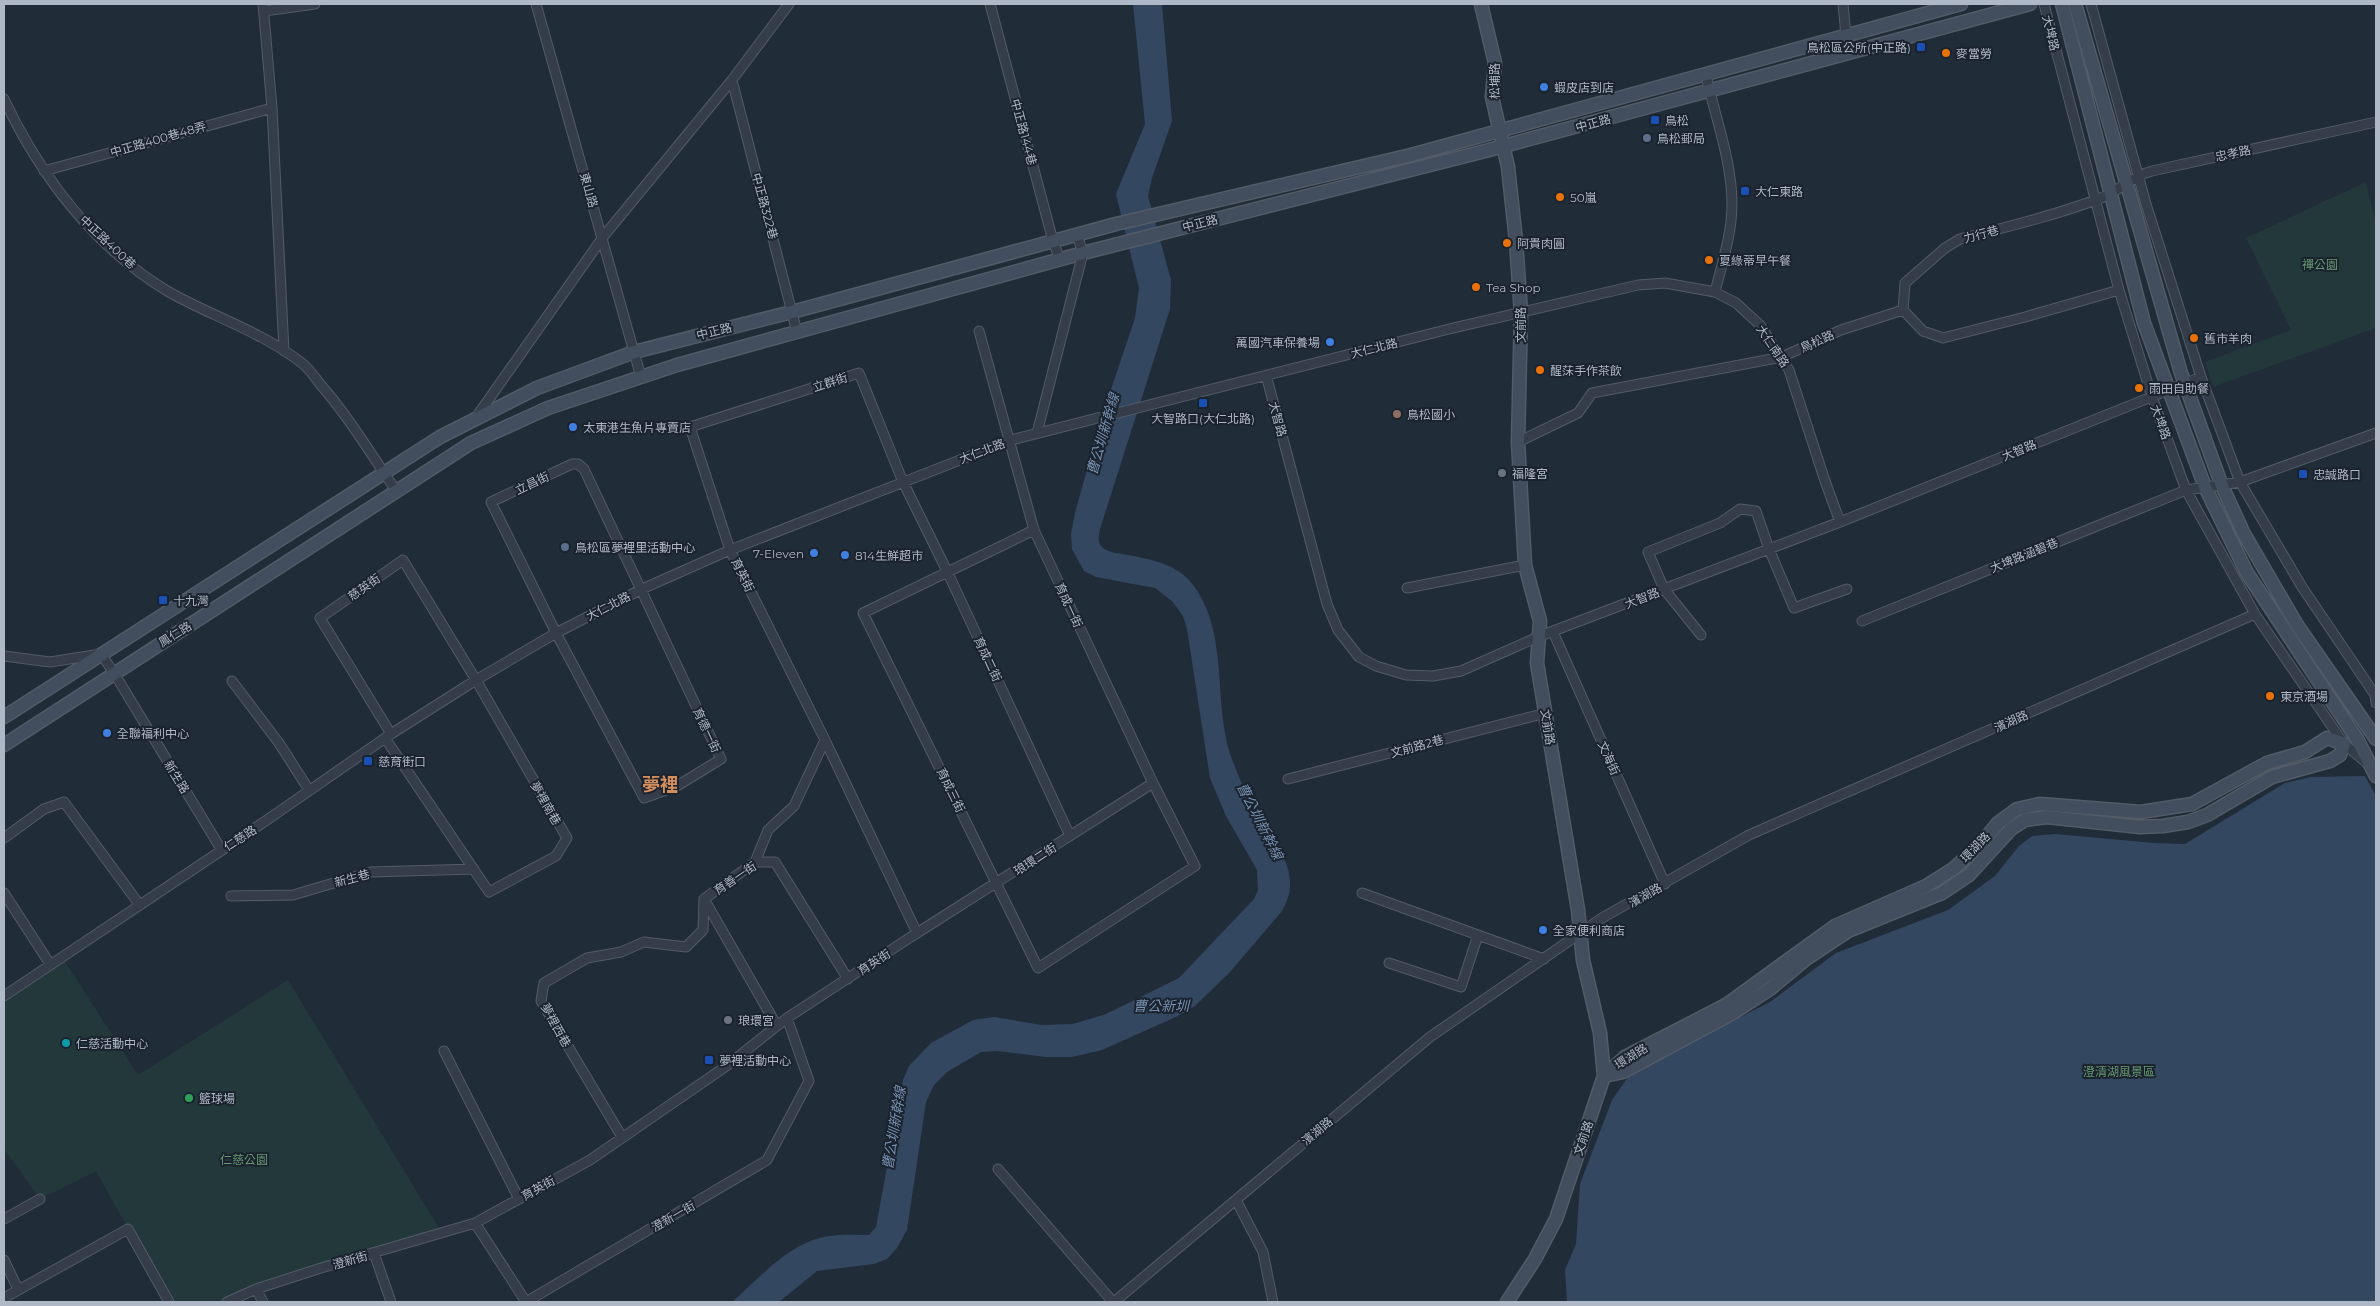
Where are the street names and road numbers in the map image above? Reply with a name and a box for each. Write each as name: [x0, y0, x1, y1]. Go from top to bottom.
street label: 大埤路: [2039, 14, 2063, 52]
street label: 松埔路: [1487, 63, 1502, 99]
street label: 中正路144巷: [1008, 97, 1040, 167]
street label: 中正路: [1574, 111, 1612, 135]
street label: 中正路400巷48弄: [108, 118, 208, 160]
street label: 忠孝路: [2214, 142, 2252, 164]
street label: 東山路: [577, 171, 601, 209]
street label: 中正路322巷: [749, 171, 781, 241]
street label: 中正路: [1181, 211, 1219, 235]
street label: 中正路400巷: [77, 212, 139, 272]
street label: 力行巷: [1962, 222, 2000, 246]
street label: 文前路: [1513, 307, 1528, 343]
street label: 中正路: [695, 319, 733, 343]
street label: 大仁南路: [1753, 322, 1793, 370]
street label: 鳥松路: [1797, 327, 1837, 355]
street label: 大仁北路: [1349, 335, 1399, 361]
street label: 立群街: [811, 369, 849, 395]
street label: 大智路: [1266, 400, 1290, 438]
street label: 大埤路: [2148, 403, 2174, 441]
street label: 大仁北路: [957, 435, 1007, 467]
street label: 大智路: [1999, 436, 2039, 464]
street label: 立昌街: [513, 469, 551, 497]
street label: 大埤路涵碧巷: [1988, 535, 2060, 575]
street label: 育英街: [728, 556, 758, 594]
street label: 慈英街: [345, 571, 383, 603]
street label: 育成一街: [1052, 580, 1086, 630]
street label: 大智路: [1623, 585, 1661, 611]
street label: 大仁北路: [583, 588, 633, 624]
street label: 鳳仁路: [156, 618, 194, 650]
street label: 育成二街: [971, 634, 1005, 684]
street label: 育德一街: [690, 705, 724, 755]
street label: 濱湖路: [1991, 707, 2031, 735]
street label: 文前路: [1538, 708, 1558, 746]
street label: 文前路2巷: [1389, 732, 1445, 760]
street label: 文海街: [1595, 738, 1623, 778]
street label: 新生路: [161, 758, 193, 796]
street label: 育成三街: [934, 765, 968, 815]
street label: 夢裡南巷: [528, 778, 564, 828]
street label: 仁慈路: [221, 822, 259, 854]
street label: 環湖路: [1957, 829, 1993, 865]
street label: 琅環二街: [1011, 840, 1059, 878]
street label: 育善一街: [711, 858, 759, 898]
street label: 新生巷: [333, 866, 371, 890]
street label: 濱湖路: [1626, 880, 1664, 910]
street label: 育英街: [855, 946, 893, 978]
street label: 夢裡西巷: [538, 1000, 574, 1050]
street label: 環湖路: [1612, 1040, 1650, 1072]
street label: 濱湖路: [1298, 1114, 1336, 1148]
street label: 文前路: [1570, 1119, 1596, 1157]
street label: 育英街: [519, 1173, 557, 1203]
street label: 澄新一街: [648, 1198, 698, 1234]
street label: 澄新街: [331, 1248, 369, 1272]

